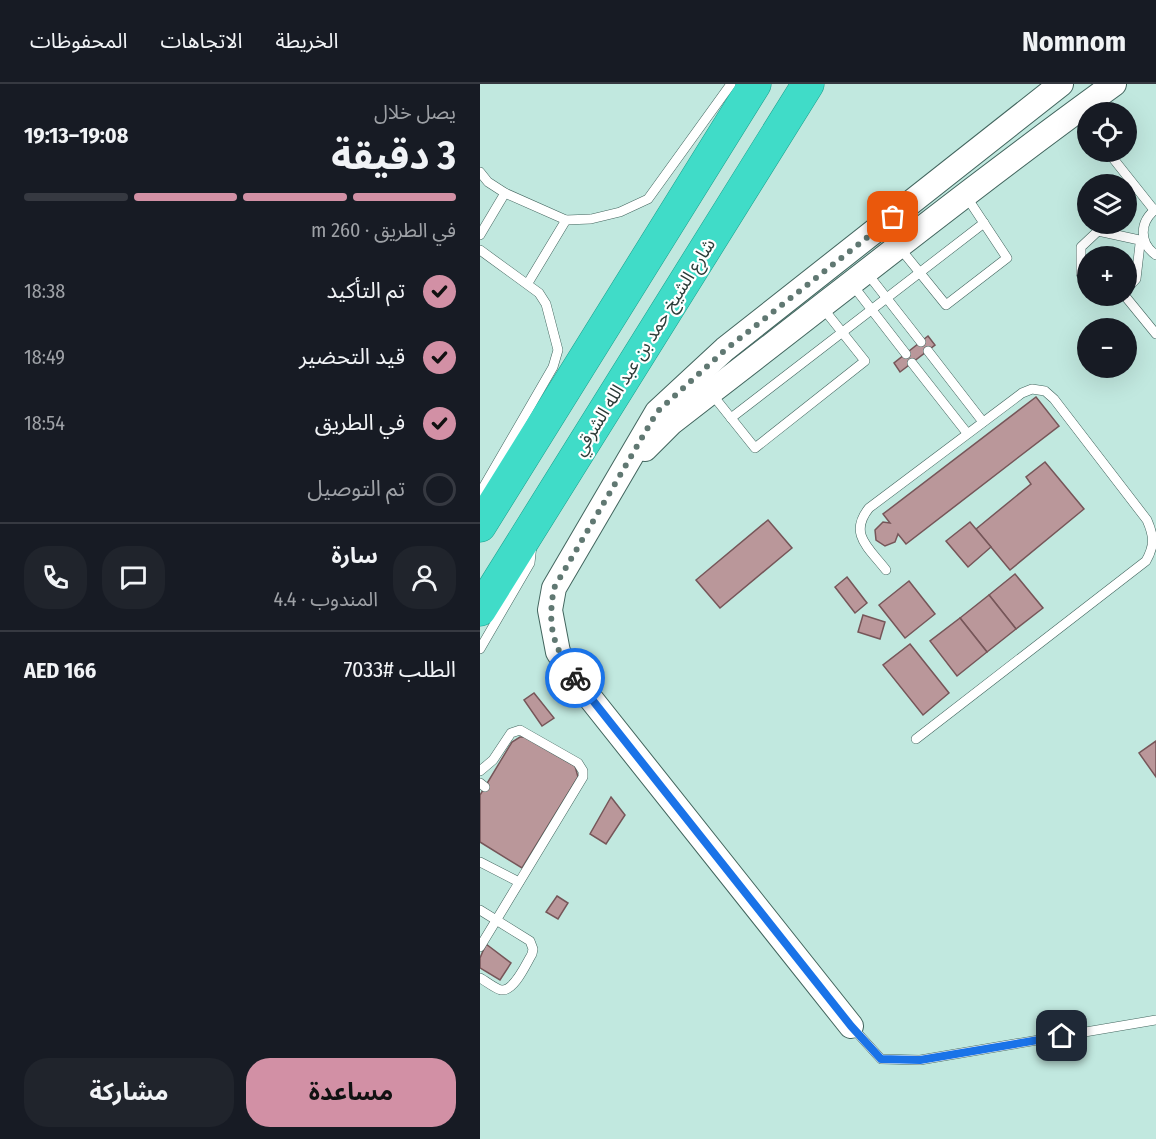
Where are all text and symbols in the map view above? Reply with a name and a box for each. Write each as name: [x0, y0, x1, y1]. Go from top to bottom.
text: Nomnom: [1022, 25, 1126, 58]
text: المحفوظات: [30, 28, 127, 54]
text: الاتجاهات: [160, 28, 242, 54]
text: الخريطة: [275, 28, 338, 54]
text: يصل خلال: [374, 100, 456, 124]
map controls: [1077, 102, 1137, 378]
button: locate: [1077, 102, 1137, 162]
text: 19:08–19:13: [24, 122, 129, 149]
text: 3 دقيقة: [331, 133, 456, 179]
button: layers: [1077, 174, 1137, 234]
pin: [867, 191, 918, 242]
icon: bag: [876, 200, 909, 233]
text: في الطريق · 260 m: [311, 218, 456, 242]
street label: شارع الشيخ حمد بن عبد الله الشرقي: [568, 234, 723, 461]
button: +: [1077, 246, 1137, 306]
icon: check: [423, 275, 456, 308]
text: تم التأكيد: [326, 277, 405, 304]
text: 18:38: [24, 279, 65, 303]
button: −: [1077, 318, 1137, 378]
icon: check: [423, 341, 456, 374]
text: قيد التحضير: [299, 343, 405, 370]
text: 18:49: [24, 345, 65, 369]
icon: check: [423, 407, 456, 440]
text: في الطريق: [315, 409, 405, 436]
text: 18:54: [24, 411, 65, 435]
text: تم التوصيل: [307, 475, 405, 502]
text: سارة: [332, 542, 378, 569]
button: phone: [24, 546, 87, 609]
button: chat: [102, 546, 165, 609]
button: person: [393, 546, 456, 609]
text: المندوب · 4.4: [274, 587, 378, 611]
courier: [545, 648, 605, 708]
text: الطلب #7033: [343, 656, 456, 683]
text: AED 166: [24, 657, 96, 684]
icon: bike: [559, 662, 592, 695]
pin: [1036, 1010, 1087, 1061]
icon: home: [1045, 1019, 1078, 1052]
button: مشاركة: [24, 1058, 234, 1127]
button: مساعدة: [246, 1058, 456, 1127]

